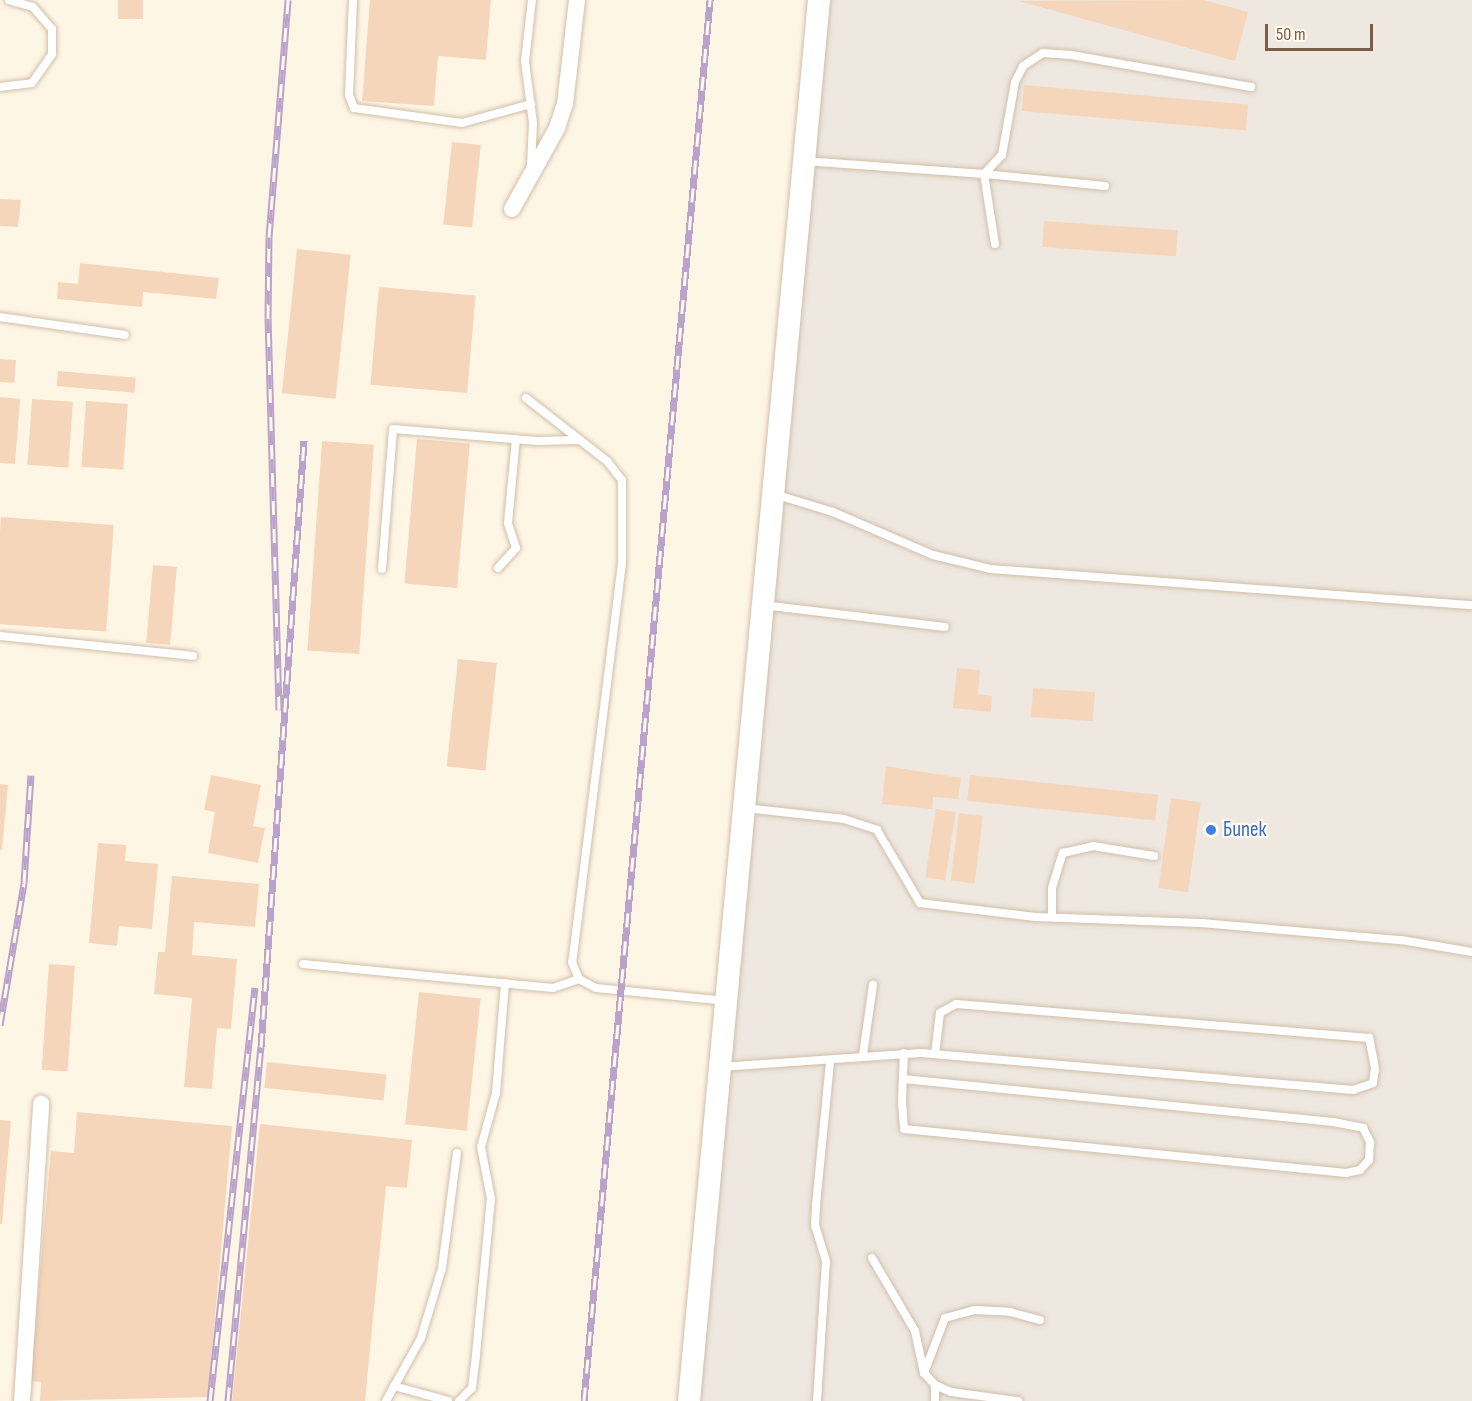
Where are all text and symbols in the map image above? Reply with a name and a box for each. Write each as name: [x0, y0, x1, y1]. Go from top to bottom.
scale bar: [1268, 12, 1376, 50]
text: 50 m: [1276, 24, 1306, 45]
place label: Бипек: [1223, 817, 1266, 843]
marker: Бипек: [1204, 823, 1218, 837]

